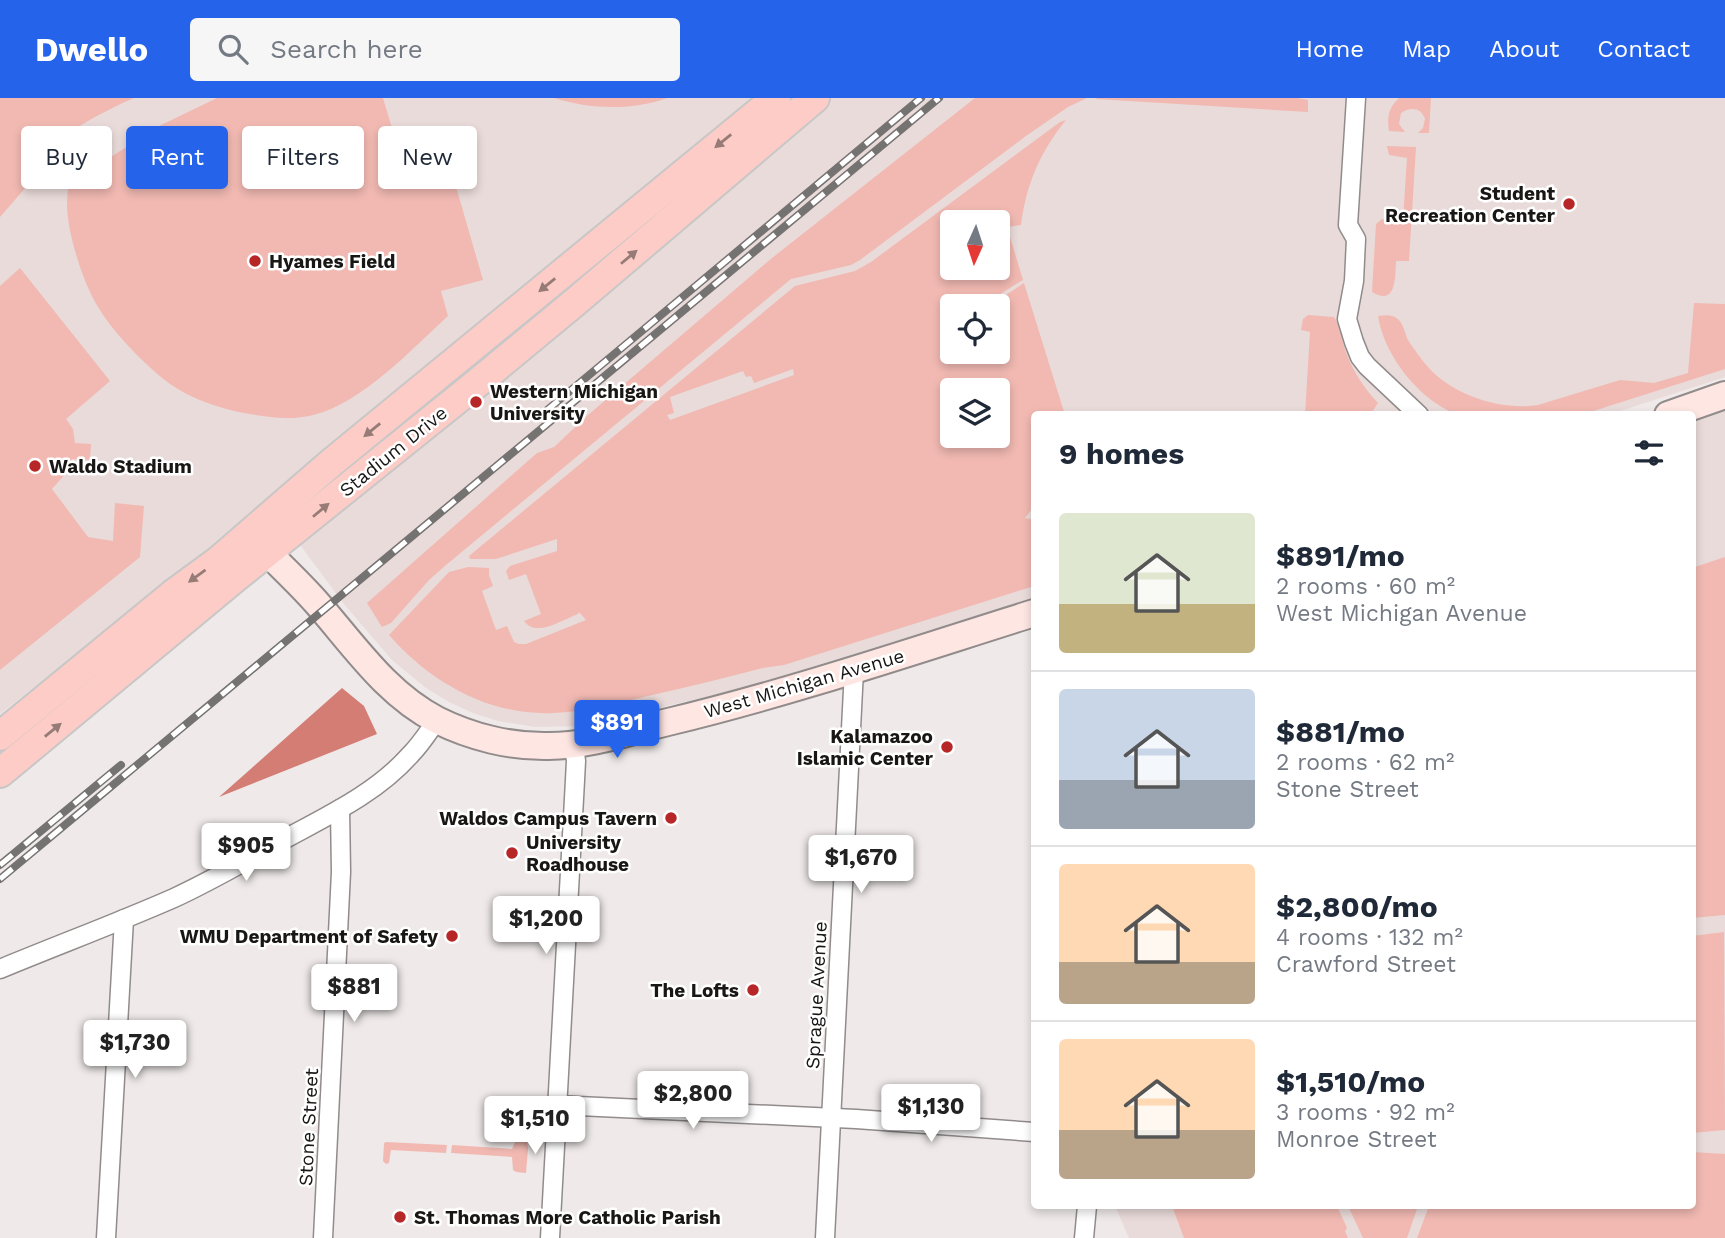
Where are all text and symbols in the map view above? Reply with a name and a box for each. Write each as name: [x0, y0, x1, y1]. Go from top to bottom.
search box: [190, 18, 680, 81]
text: Dwello: [35, 30, 148, 69]
icon: search: [214, 30, 252, 68]
text: Search here: [270, 34, 423, 64]
text: Home: [1296, 35, 1364, 63]
text: Map: [1402, 35, 1451, 63]
text: About: [1489, 35, 1559, 63]
text: Contact: [1597, 35, 1690, 63]
chip: Buy: [21, 126, 112, 189]
chip: Rent: [126, 126, 228, 189]
chip: Filters: [242, 126, 364, 189]
chip: New: [378, 126, 477, 189]
one-way arrow: [715, 134, 733, 149]
place label: Student Recreation Center: [1385, 182, 1556, 227]
marker: Student Recreation Center: [1561, 196, 1577, 212]
north arrow: [940, 210, 1010, 280]
map controls: [940, 210, 1010, 448]
one-way arrow: [620, 249, 638, 264]
place label: Hyames Field: [269, 250, 395, 273]
marker: Hyames Field: [247, 253, 263, 269]
one-way arrow: [538, 277, 555, 292]
button: locate: [940, 294, 1010, 364]
button: layers: [940, 378, 1010, 448]
place label: Western Michigan University: [490, 380, 658, 425]
marker: Western Michigan University: [468, 394, 484, 410]
street label: Stadium Drive: [335, 401, 452, 502]
one-way arrow: [363, 423, 381, 438]
icon: filters: [1630, 434, 1668, 472]
text: 9 homes: [1059, 436, 1184, 471]
place label: Waldo Stadium: [49, 455, 192, 478]
marker: Waldo Stadium: [27, 458, 43, 474]
one-way arrow: [312, 503, 329, 518]
text: $891/mo: [1276, 538, 1405, 573]
icon: home: [1115, 541, 1199, 625]
one-way arrow: [188, 569, 206, 583]
text: 2 rooms · 60 m²: [1276, 573, 1455, 600]
text: West Michigan Avenue: [1276, 600, 1527, 627]
street label: West Michigan Avenue: [701, 644, 907, 723]
pin: $891: [576, 700, 658, 760]
text: $891: [590, 709, 644, 736]
text: $881/mo: [1276, 714, 1405, 749]
icon: home: [1115, 717, 1199, 801]
one-way arrow: [43, 722, 61, 737]
place label: Kalamazoo Islamic Center: [797, 725, 934, 770]
marker: Kalamazoo Islamic Center: [939, 739, 955, 755]
text: 2 rooms · 62 m²: [1276, 749, 1454, 776]
text: Stone Street: [1276, 776, 1419, 803]
place label: Waldos Campus Tavern: [439, 807, 657, 830]
marker: Waldos Campus Tavern: [663, 810, 679, 826]
pin: $905: [205, 824, 287, 883]
place label: University Roadhouse: [526, 831, 629, 876]
text: $905: [218, 832, 275, 859]
pin: $1,670: [804, 836, 918, 895]
text: $1,670: [824, 844, 898, 871]
marker: University Roadhouse: [504, 845, 520, 861]
text: $2,800/mo: [1276, 889, 1438, 924]
icon: home: [1115, 892, 1199, 976]
pin: $1,200: [489, 896, 603, 956]
text: $1,200: [509, 905, 583, 932]
street label: Sprague Avenue: [801, 921, 832, 1070]
text: 4 rooms · 132 m²: [1276, 924, 1463, 951]
place label: WMU Department of Safety: [180, 925, 438, 948]
marker: WMU Department of Safety: [444, 928, 460, 944]
text: Crawford Street: [1276, 951, 1456, 978]
pin: $881: [313, 964, 395, 1024]
text: $881: [327, 973, 381, 1000]
place label: The Lofts: [650, 979, 739, 1002]
marker: The Lofts: [745, 982, 761, 998]
pin: $1,730: [78, 1020, 192, 1080]
text: $1,730: [99, 1029, 171, 1056]
text: $1,510/mo: [1276, 1064, 1425, 1099]
icon: home: [1115, 1067, 1199, 1151]
street label: Stone Street: [294, 1068, 323, 1187]
pin: $2,800: [636, 1072, 750, 1131]
text: $2,800: [653, 1080, 733, 1107]
pin: $1,130: [874, 1084, 988, 1144]
text: $1,130: [897, 1093, 965, 1120]
pin: $1,510: [478, 1096, 592, 1156]
text: 3 rooms · 92 m²: [1276, 1099, 1455, 1126]
text: $1,510: [500, 1105, 570, 1132]
text: Monroe Street: [1276, 1126, 1437, 1153]
place label: St. Thomas More Catholic Parish: [414, 1206, 721, 1229]
marker: St. Thomas More Catholic Parish: [392, 1209, 408, 1225]

